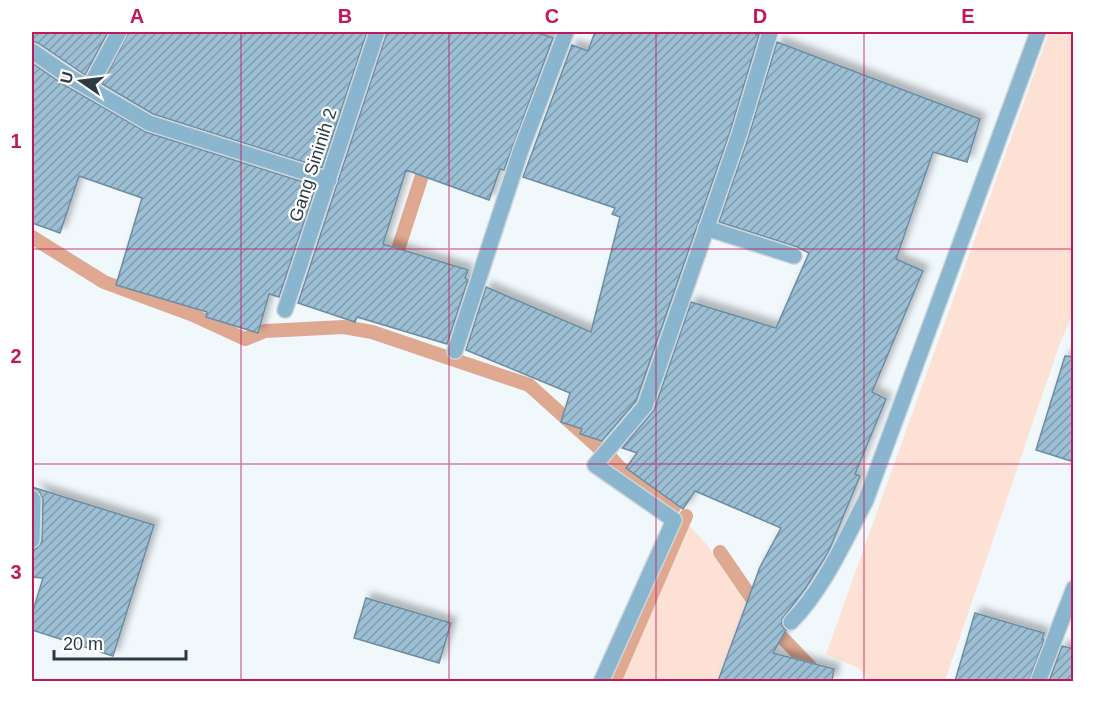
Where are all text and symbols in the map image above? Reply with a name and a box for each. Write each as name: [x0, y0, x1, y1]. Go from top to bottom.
text: A: [130, 5, 144, 27]
text: B: [338, 5, 352, 27]
text: C: [545, 5, 559, 27]
text: D: [753, 5, 767, 27]
text: E: [961, 5, 975, 27]
north arrow: [51, 51, 111, 111]
text: U: [57, 70, 77, 85]
street label: Gang Sininih 2: [285, 106, 341, 224]
text: 1: [10, 130, 22, 152]
text: 2: [10, 345, 22, 367]
text: 3: [10, 561, 22, 583]
scale bar: [54, 623, 186, 661]
text: 20 m: [63, 634, 103, 654]

